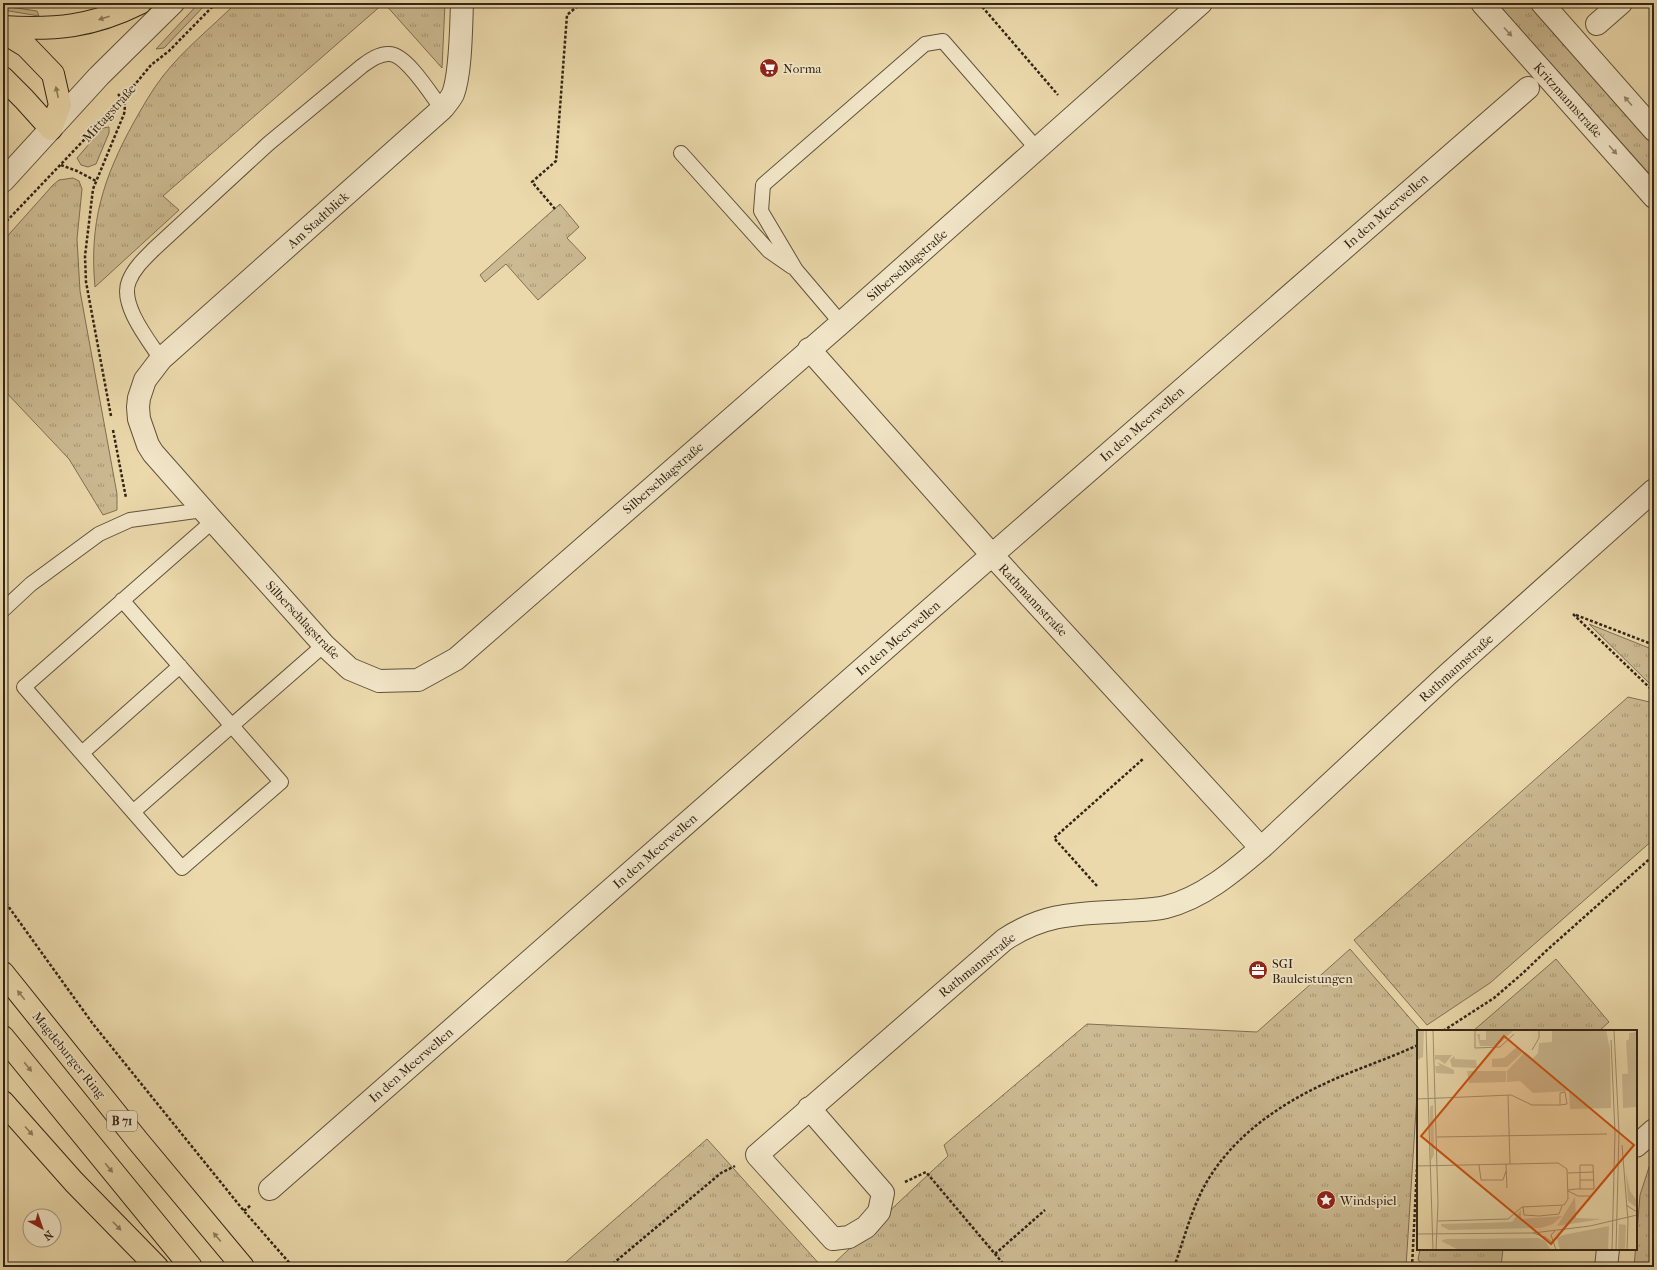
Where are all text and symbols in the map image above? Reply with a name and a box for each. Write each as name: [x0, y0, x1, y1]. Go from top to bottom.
one-way arrow: [98, 15, 110, 21]
one-way arrow: [1503, 27, 1513, 37]
supermarket icon: Norma: [758, 57, 780, 79]
street label: Kritzmannstraße: [1530, 59, 1606, 141]
place label: Norma: [783, 61, 822, 76]
street label: Mittagstraße: [79, 81, 139, 145]
one-way arrow: [53, 86, 59, 98]
one-way arrow: [1624, 95, 1633, 106]
one-way arrow: [1608, 146, 1617, 155]
street label: In den Meerwellen: [1341, 170, 1431, 252]
street label: Am Stadtblick: [283, 188, 352, 252]
street label: Silberschlagstraße: [864, 226, 951, 304]
street label: In den Meerwellen: [1097, 383, 1187, 465]
street label: Silberschlagstraße: [620, 439, 707, 517]
street label: Rathmannstraße: [995, 560, 1071, 640]
street label: Silberschlagstraße: [263, 578, 344, 663]
street label: In den Meerwellen: [853, 597, 943, 679]
street label: Rathmannstraße: [1416, 631, 1496, 705]
street label: In den Meerwellen: [610, 810, 700, 892]
street label: Rathmannstraße: [936, 929, 1019, 1000]
place label: SGI Bauleistungen: [1272, 956, 1353, 986]
office icon: SGI Bauleistungen: [1247, 959, 1269, 981]
one-way arrow: [17, 989, 25, 1000]
street label: Magdeburger Ring: [29, 1009, 109, 1102]
street label: In den Meerwellen: [366, 1024, 456, 1106]
inset map: [1417, 1030, 1637, 1250]
one-way arrow: [23, 1062, 32, 1073]
road number: B 71: [107, 1111, 137, 1131]
one-way arrow: [24, 1126, 33, 1136]
one-way arrow: [105, 1163, 114, 1174]
place icon: Windspiel: [1315, 1189, 1337, 1211]
place label: Windspiel: [1339, 1193, 1397, 1208]
north arrow: [22, 1208, 62, 1248]
one-way arrow: [112, 1221, 122, 1231]
text: N: [40, 1228, 55, 1243]
one-way arrow: [213, 1232, 222, 1243]

